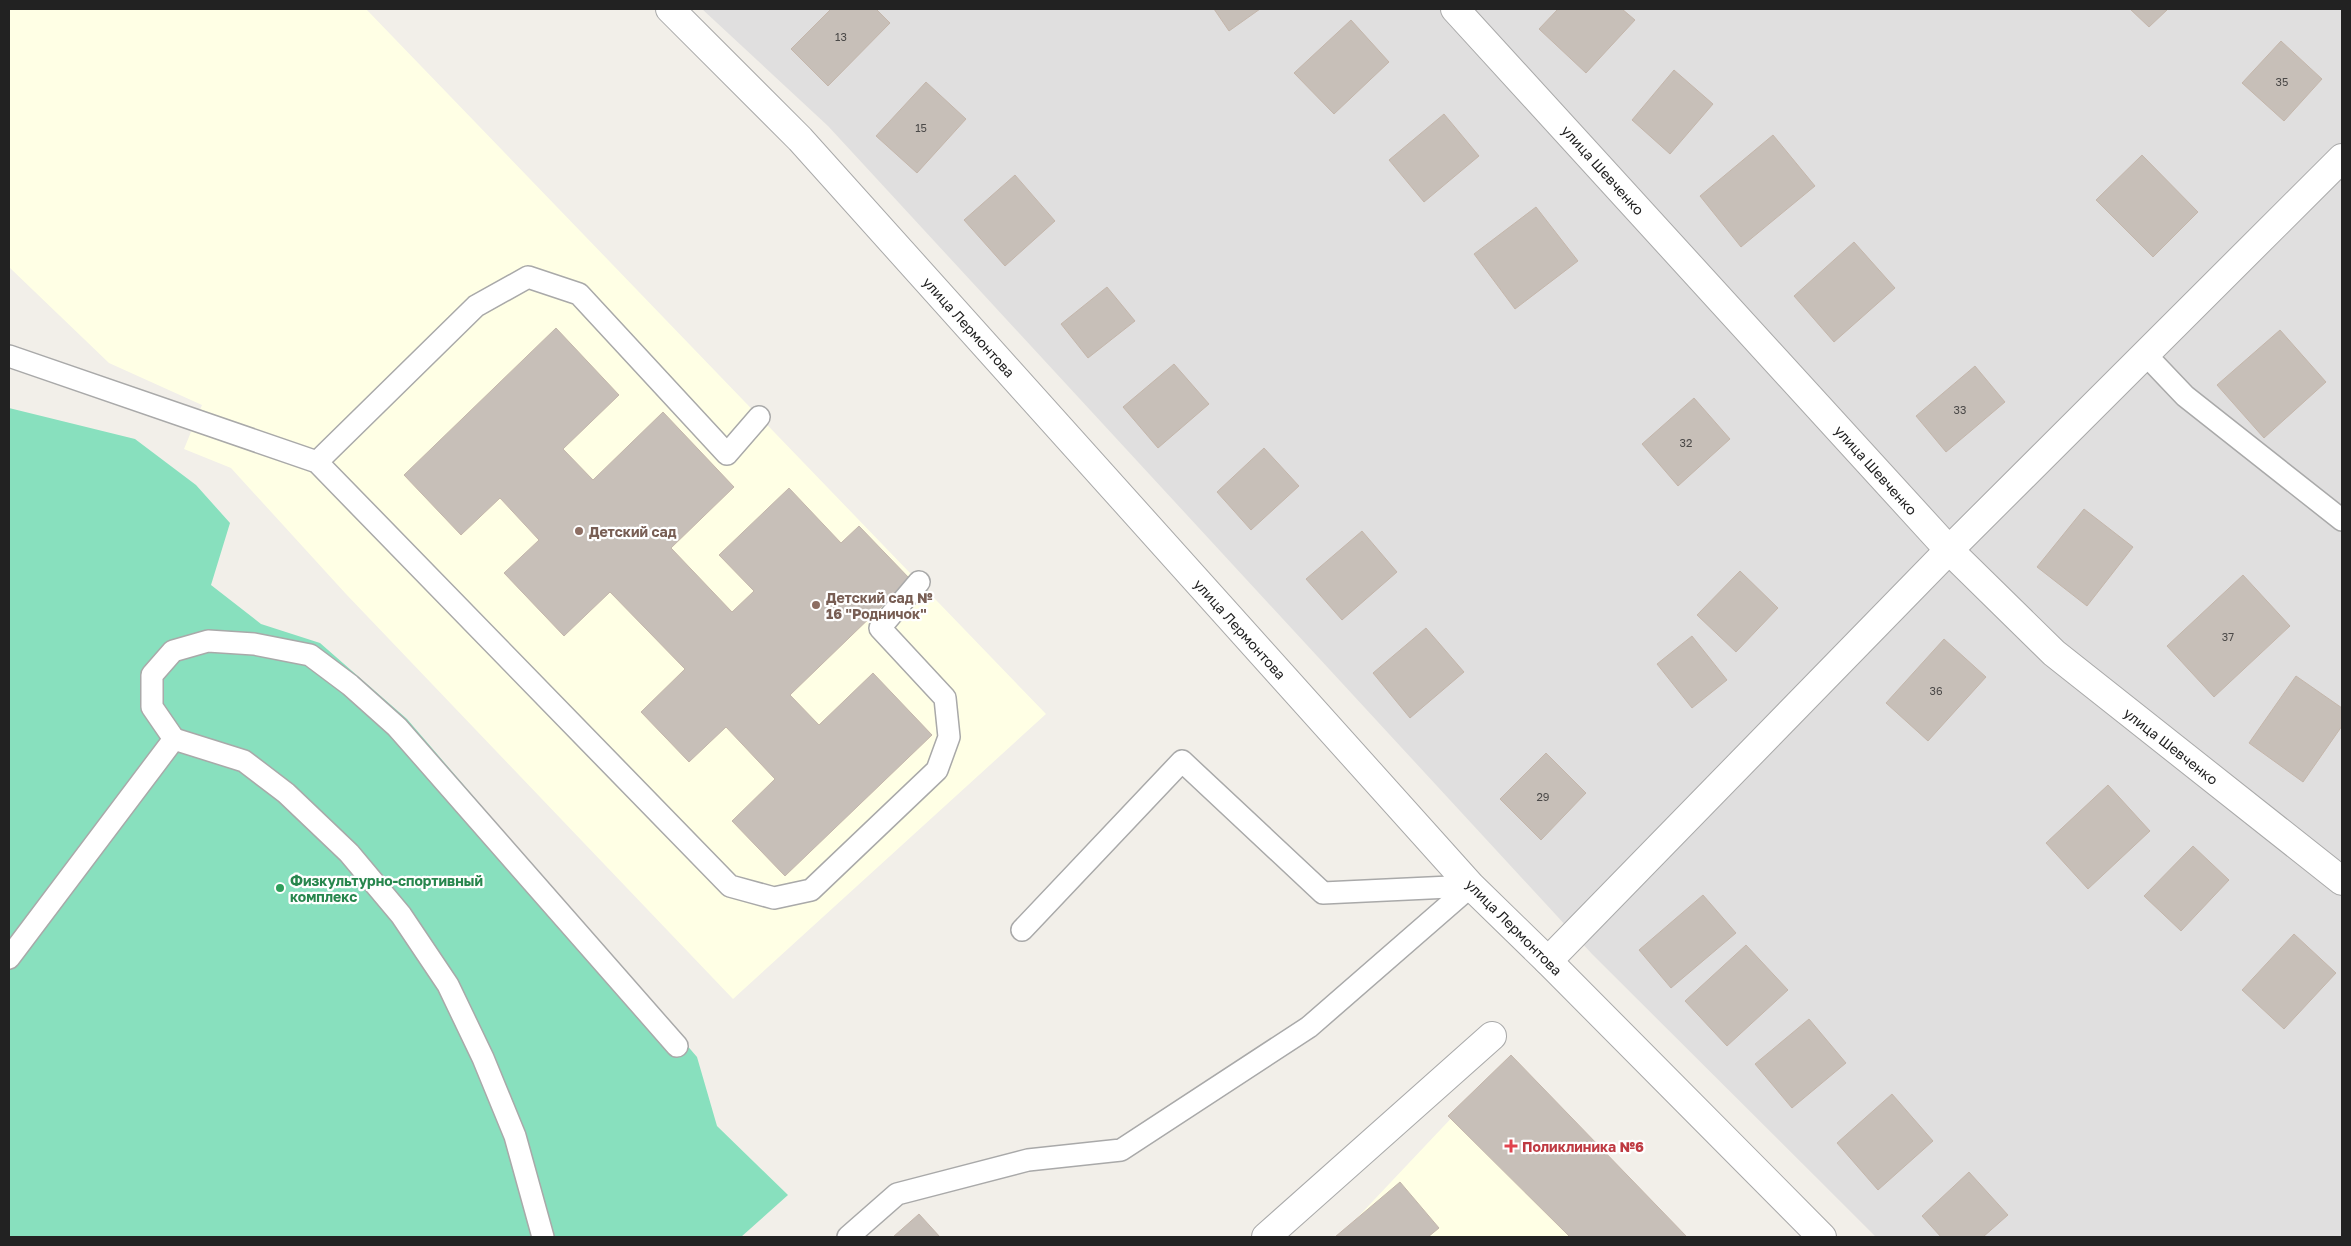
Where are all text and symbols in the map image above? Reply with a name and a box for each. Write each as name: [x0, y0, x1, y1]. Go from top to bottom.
house number: 13: [835, 30, 847, 43]
house number: 35: [2276, 75, 2288, 88]
house number: 15: [915, 121, 927, 134]
street label: улица Шевченко: [1558, 122, 1648, 218]
street label: улица Лермонтова: [919, 273, 1019, 381]
house number: 33: [1954, 403, 1966, 416]
street label: улица Шевченко: [1831, 422, 1921, 518]
house number: 32: [1680, 436, 1692, 449]
place label: Детский сад: [589, 523, 677, 540]
marker: Детский сад: [573, 525, 585, 537]
street label: улица Лермонтова: [1190, 575, 1290, 683]
place label: Детский сад № 16 "Родничок": [826, 589, 933, 622]
marker: Детский сад № 16 "Родничок": [810, 599, 822, 611]
house number: 37: [2222, 630, 2234, 643]
house number: 36: [1929, 684, 1943, 697]
street label: улица Шевченко: [2121, 704, 2221, 788]
house number: 29: [1536, 790, 1550, 803]
place label: Физкультурно-спортивный комплекс: [290, 872, 483, 905]
street label: улица Лермонтова: [1462, 875, 1566, 979]
marker: Физкультурно-спортивный комплекс: [274, 882, 286, 894]
place label: Поликлиника №6: [1522, 1138, 1644, 1155]
marker: Поликлиника №6: [1504, 1139, 1518, 1153]

